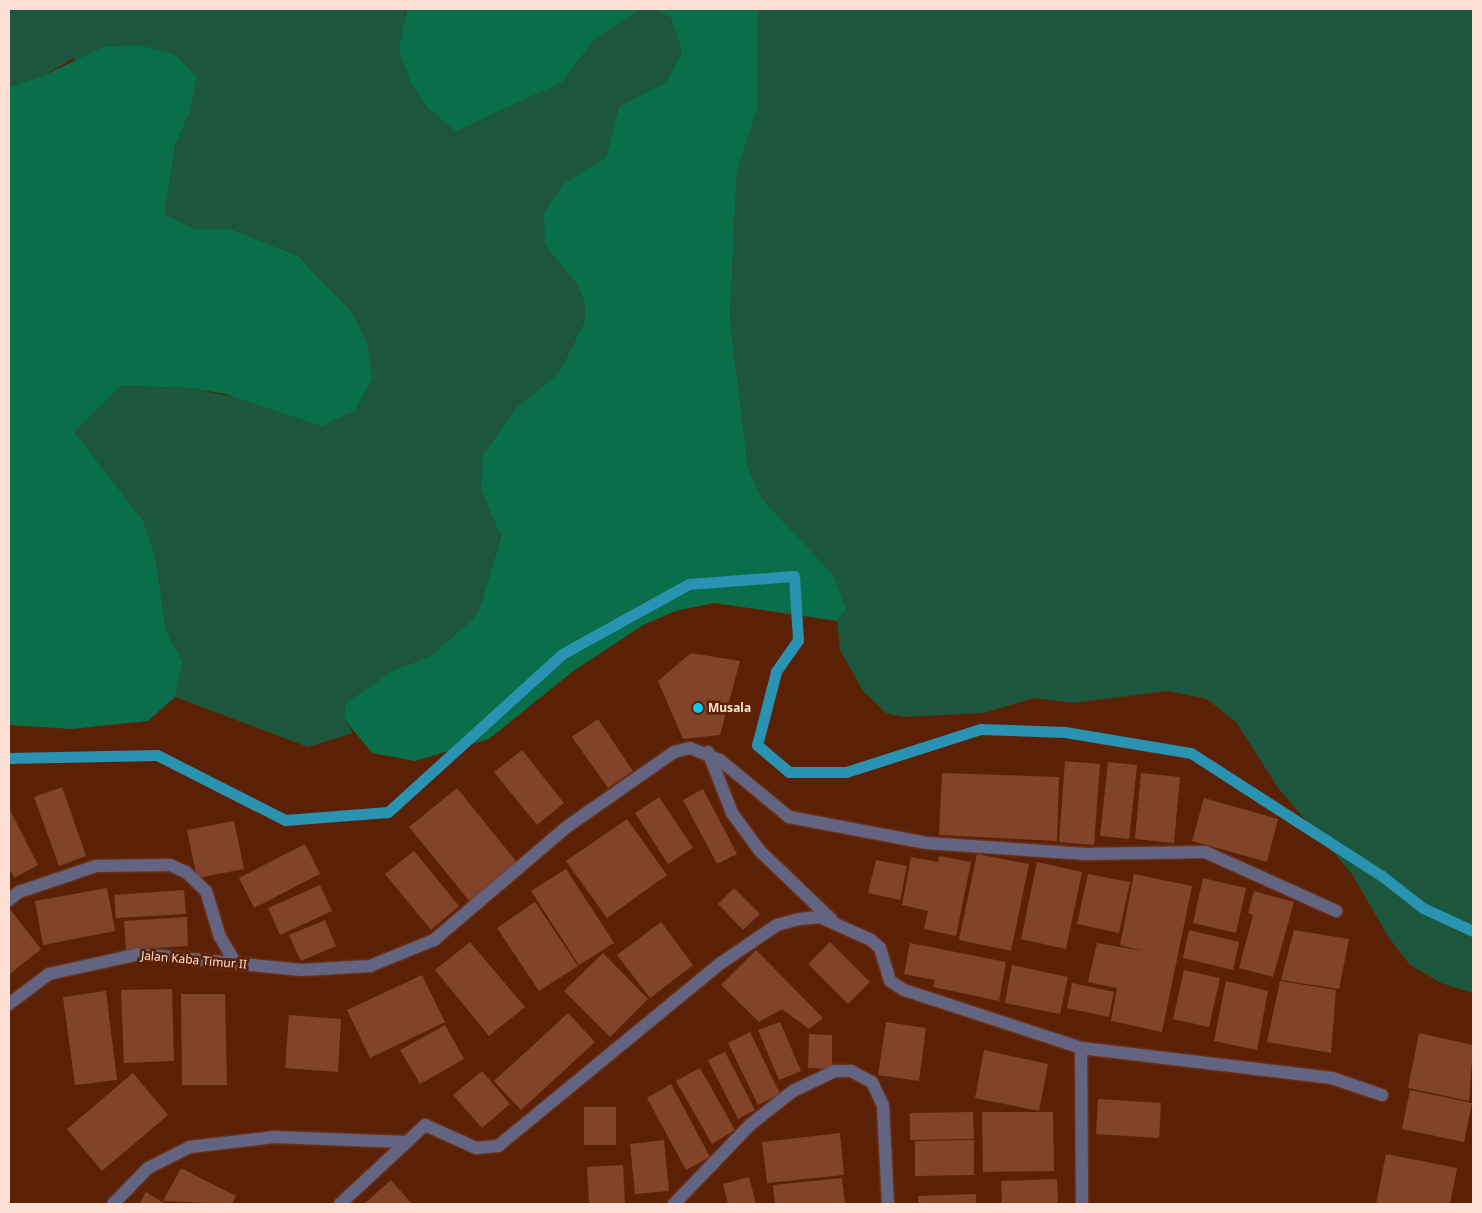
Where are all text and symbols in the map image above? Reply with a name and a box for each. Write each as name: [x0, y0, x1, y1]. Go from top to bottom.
place label: Musala: [708, 701, 751, 715]
marker: Musala: [692, 702, 704, 714]
street label: Jalan Kaba Timur II: [140, 948, 248, 972]

